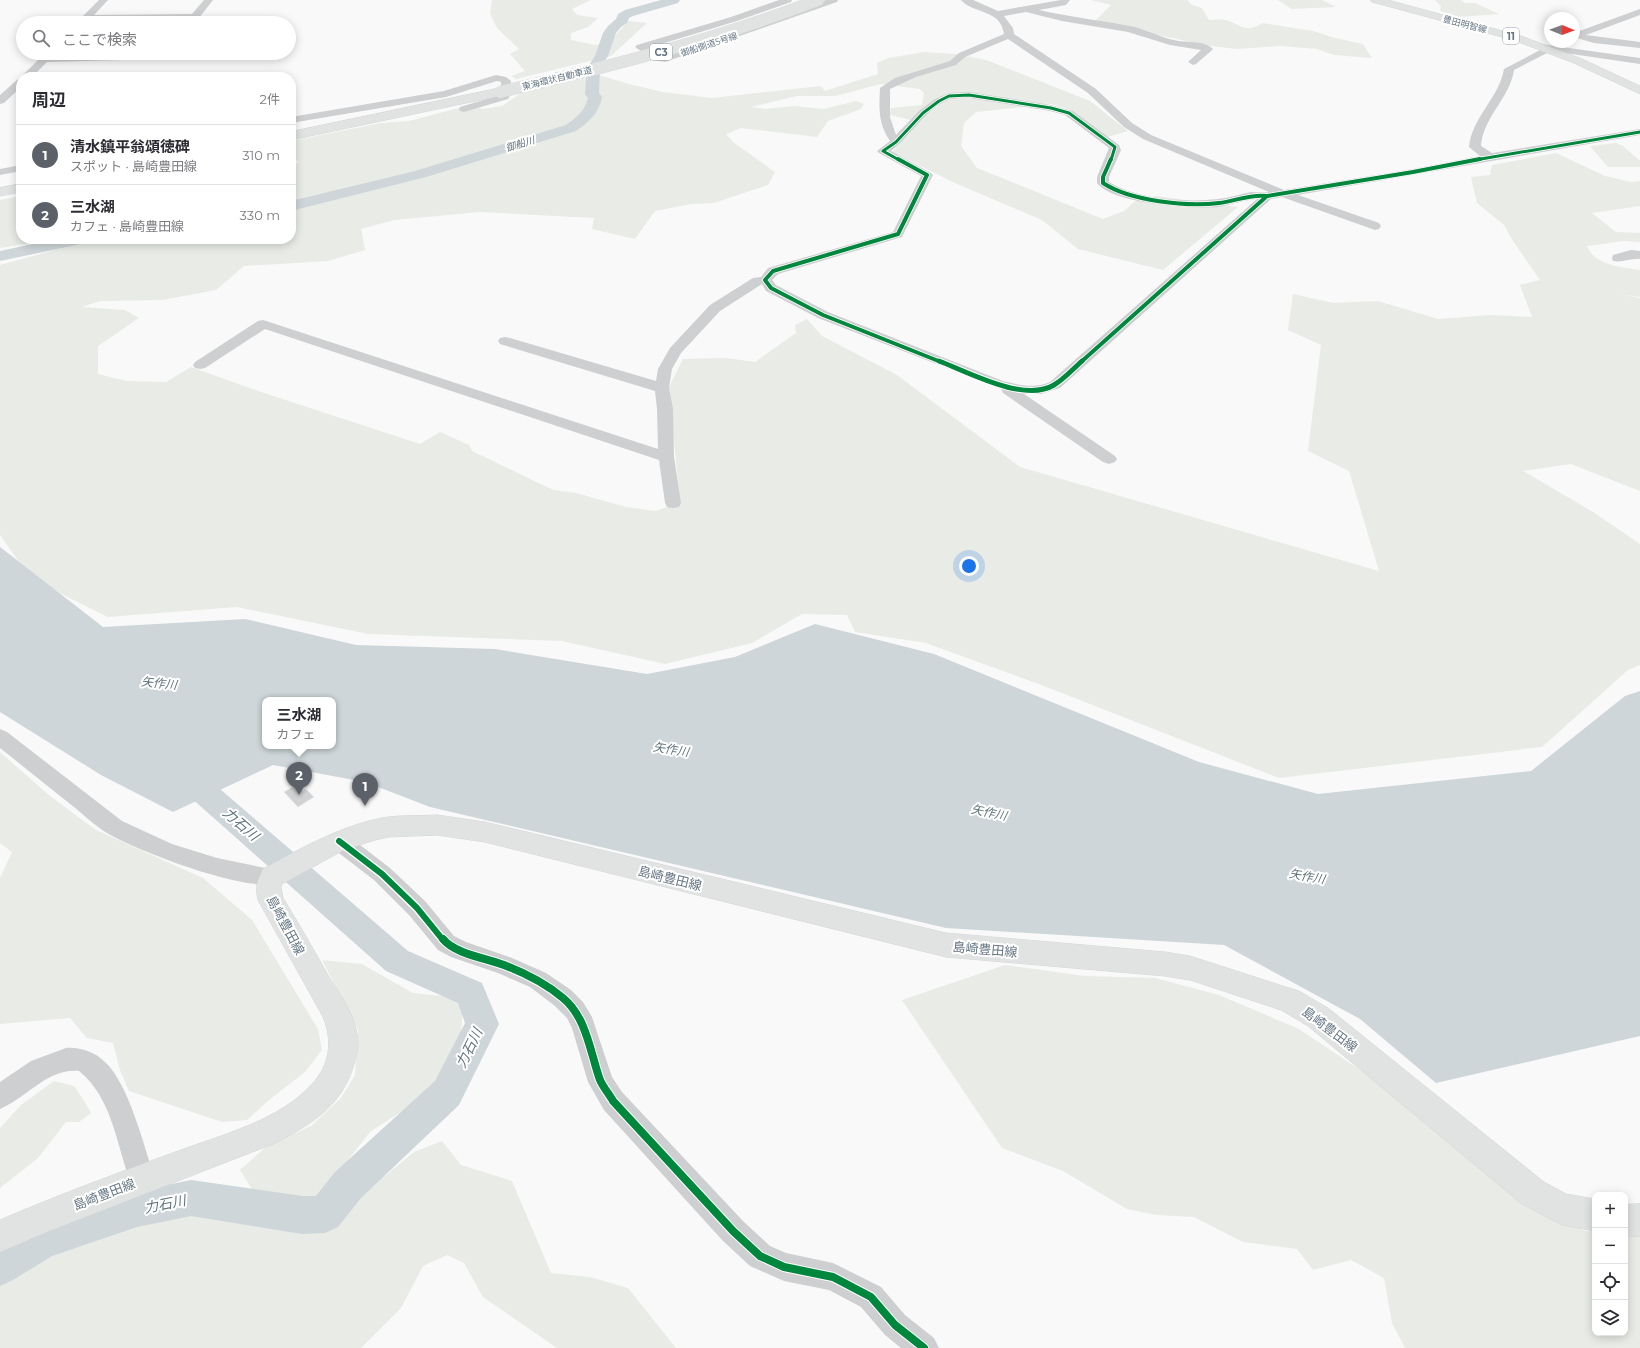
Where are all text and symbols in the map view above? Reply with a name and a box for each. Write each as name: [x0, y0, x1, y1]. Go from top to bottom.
north arrow: [1544, 12, 1580, 48]
street label: 豊田明智線: [1442, 13, 1489, 35]
search box: [16, 16, 296, 60]
icon: search: [30, 27, 52, 49]
road number: 11: [1503, 28, 1519, 44]
street label: 御船側道5号線: [679, 29, 740, 58]
text: ここで検索: [62, 30, 137, 49]
road number: C3: [650, 44, 672, 60]
street label: 東海環状自動車道: [521, 64, 593, 92]
text: 周辺: [32, 90, 66, 110]
text: 2件: [260, 91, 280, 107]
water label: 御船川: [504, 133, 537, 155]
text: 清水鎮平翁頌徳碑: [70, 137, 190, 156]
text: 1: [42, 147, 48, 163]
text: 310 m: [242, 147, 280, 163]
text: スポット · 島崎豊田線: [70, 158, 197, 174]
text: 三水湖: [70, 197, 115, 216]
text: 2: [41, 207, 49, 223]
text: 330 m: [240, 207, 280, 223]
text: カフェ · 島崎豊田線: [70, 218, 184, 234]
your location: [959, 556, 979, 576]
water label: 矢作川: [140, 674, 180, 693]
popup: [262, 697, 336, 749]
text: 三水湖: [276, 705, 322, 724]
text: カフェ: [276, 726, 316, 742]
water label: 矢作川: [652, 739, 692, 760]
pin: 2: [286, 762, 312, 795]
pin: 1: [352, 773, 378, 806]
water label: 矢作川: [970, 801, 1010, 823]
water label: 力石川: [219, 803, 264, 846]
street label: 島崎豊田線: [637, 862, 703, 894]
water label: 矢作川: [1288, 865, 1328, 887]
street label: 島崎豊田線: [264, 893, 308, 957]
street label: 島崎豊田線: [952, 938, 1018, 960]
street label: 島崎豊田線: [1299, 1003, 1361, 1055]
water label: 力石川: [452, 1023, 487, 1071]
street label: 島崎豊田線: [71, 1175, 137, 1213]
water label: 力石川: [143, 1191, 189, 1217]
map controls: [1592, 1192, 1628, 1336]
button: +: [1592, 1192, 1628, 1228]
button: −: [1592, 1228, 1628, 1264]
button: locate: [1592, 1264, 1628, 1300]
button: layers: [1592, 1300, 1628, 1336]

